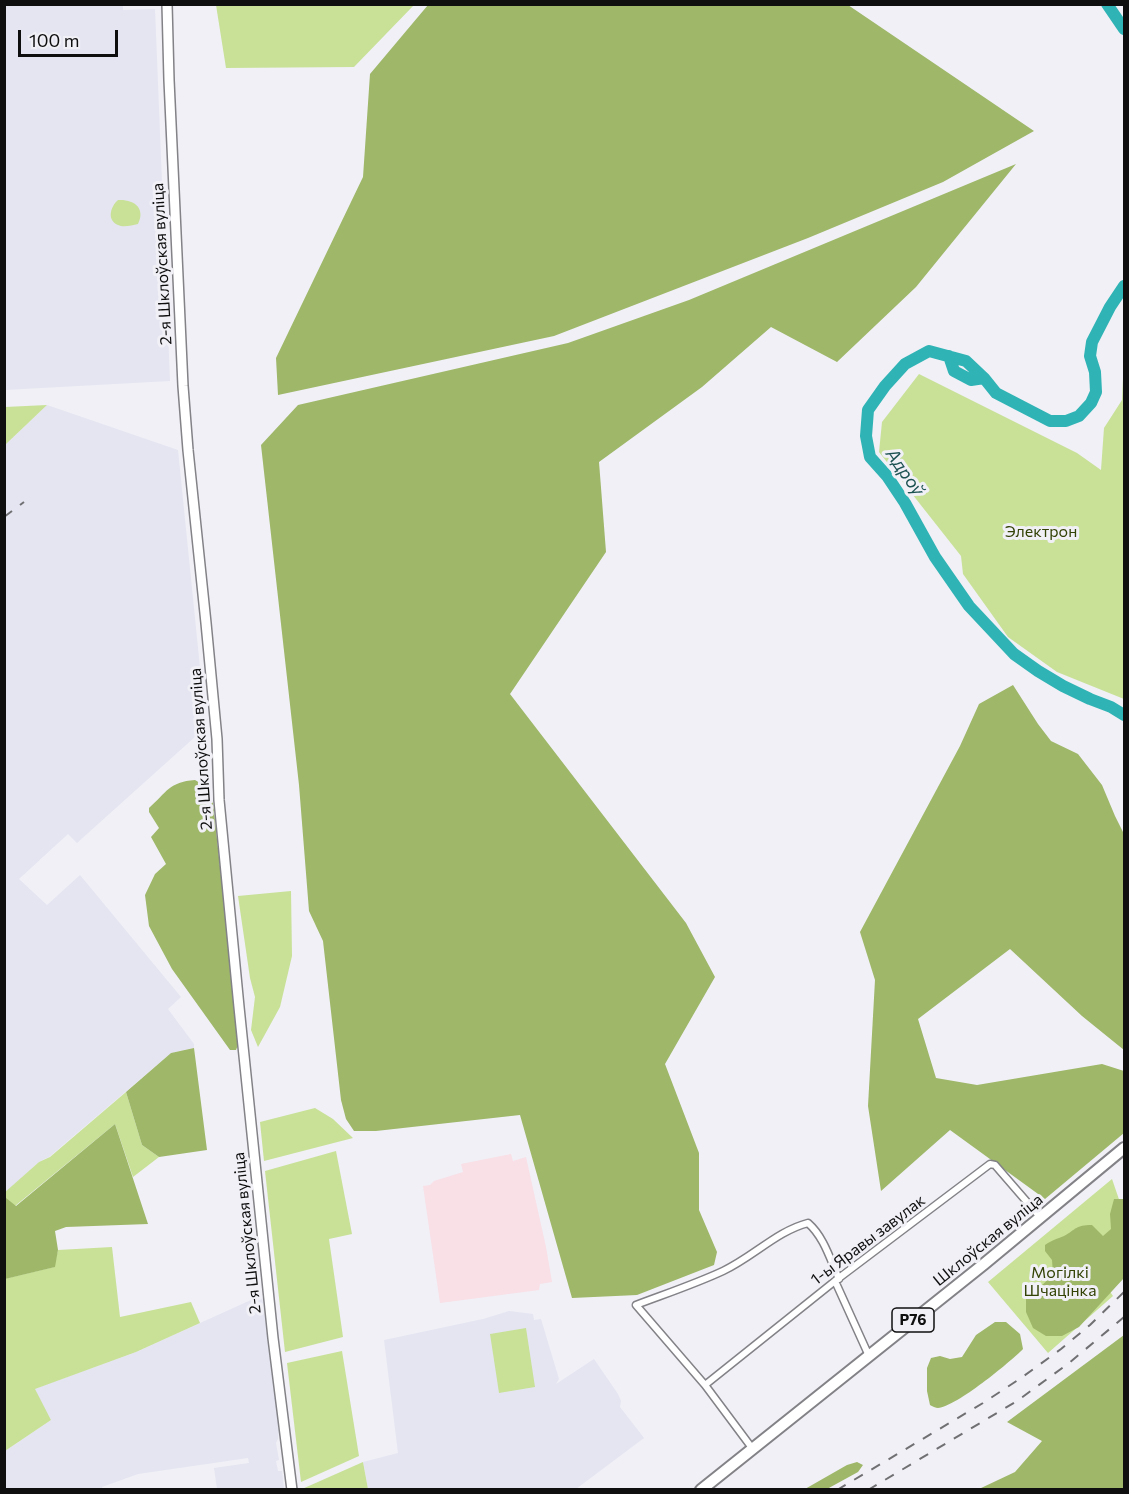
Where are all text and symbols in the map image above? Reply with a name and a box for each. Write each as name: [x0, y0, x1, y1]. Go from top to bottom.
scale bar: [21, 18, 122, 56]
text: 100 m: [29, 29, 79, 51]
street label: 2-я Шклоўская вуліца: [148, 182, 176, 346]
water label: Адроў: [881, 444, 929, 500]
park label: Электрон: [1005, 522, 1077, 542]
street label: 2-я Шклоўская вуліца: [186, 667, 216, 831]
street label: 2-я Шклоўская вуліца: [229, 1151, 265, 1315]
street label: Шклоўская вуліца: [929, 1190, 1047, 1290]
street label: 1-ы Яравы завулак: [807, 1191, 929, 1289]
park label: Могілкі Шчацінка: [1024, 1263, 1096, 1301]
road number: Р76: [892, 1308, 934, 1332]

